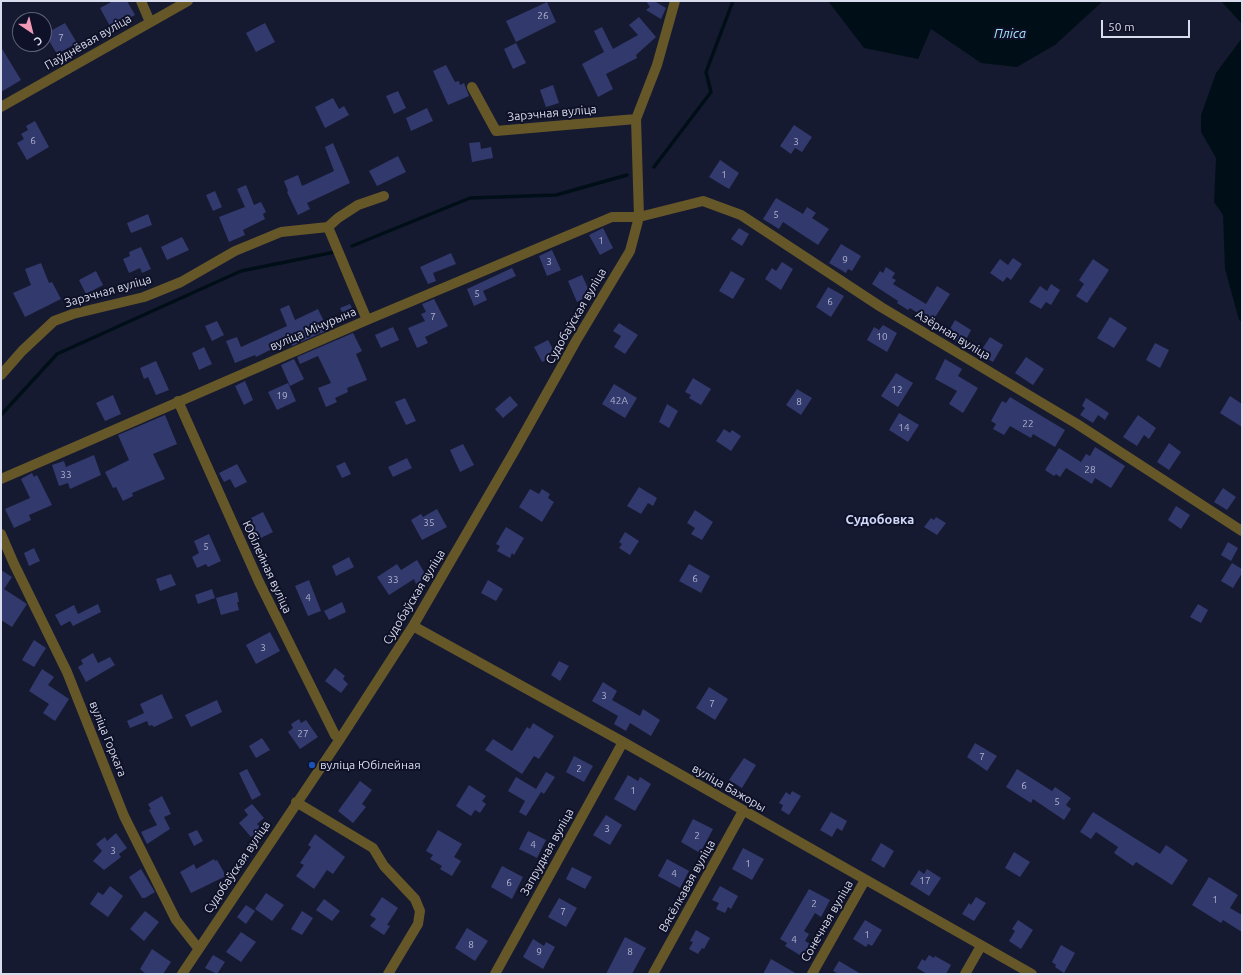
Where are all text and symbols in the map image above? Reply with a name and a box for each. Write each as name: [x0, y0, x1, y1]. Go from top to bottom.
house number: 26: [537, 10, 549, 22]
street label: Паўднёвая вуліца: [42, 11, 134, 73]
north arrow: [12, 12, 52, 52]
scale bar: [1103, 12, 1192, 38]
text: 50 m: [1108, 20, 1135, 33]
water label: Пліса: [994, 26, 1026, 42]
house number: 7: [58, 32, 64, 44]
text: С: [32, 34, 45, 48]
street label: Зарэчная вуліца: [507, 102, 597, 124]
house number: 6: [30, 135, 36, 147]
house number: 3: [793, 136, 799, 148]
house number: 1: [721, 169, 727, 181]
house number: 5: [773, 209, 779, 221]
house number: 1: [598, 235, 604, 247]
house number: 9: [842, 254, 848, 266]
house number: 3: [546, 256, 552, 268]
street label: Судобаўская вуліца: [543, 265, 609, 367]
street label: Зарэчная вуліца: [63, 272, 153, 310]
house number: 5: [474, 288, 480, 300]
house number: 6: [827, 296, 833, 308]
street label: вуліца Мічурына: [268, 304, 358, 354]
street label: Азёрная вуліца: [913, 307, 993, 363]
house number: 7: [430, 311, 436, 323]
house number: 10: [876, 331, 888, 343]
house number: 12: [891, 384, 903, 396]
house number: 19: [276, 390, 288, 402]
house number: 42А: [610, 395, 628, 407]
house number: 8: [796, 396, 802, 408]
house number: 22: [1022, 418, 1034, 430]
house number: 14: [898, 422, 910, 434]
house number: 28: [1084, 464, 1096, 476]
house number: 33: [60, 469, 72, 481]
district label: Судобовка: [846, 512, 914, 528]
house number: 35: [423, 517, 435, 529]
street label: Юбілейная вуліца: [239, 518, 295, 616]
house number: 5: [203, 541, 209, 553]
street label: Судобаўская вуліца: [380, 547, 448, 647]
house number: 6: [692, 573, 698, 585]
house number: 33: [387, 574, 399, 586]
house number: 4: [305, 592, 311, 604]
house number: 3: [260, 642, 266, 654]
house number: 3: [601, 690, 607, 702]
house number: 7: [709, 698, 715, 710]
street label: вуліца Горкага: [86, 699, 130, 779]
house number: 27: [297, 728, 309, 740]
house number: 7: [979, 751, 985, 763]
place label: вуліца Юбілейная: [320, 758, 421, 772]
marker: вуліца Юбілейная: [307, 760, 317, 770]
street label: вуліца Бажоры: [689, 761, 769, 815]
house number: 2: [576, 763, 582, 775]
house number: 6: [1021, 780, 1027, 792]
house number: 1: [630, 785, 636, 797]
house number: 5: [1054, 796, 1060, 808]
street label: Запрудная вуліца: [517, 806, 577, 898]
street label: Судобаўская вуліца: [201, 818, 273, 916]
house number: 3: [604, 823, 610, 835]
house number: 2: [694, 830, 700, 842]
street label: Вясёлкавая вуліца: [656, 838, 718, 934]
house number: 4: [530, 839, 536, 851]
house number: 3: [110, 845, 116, 857]
house number: 1: [745, 858, 751, 870]
house number: 4: [671, 868, 677, 880]
house number: 17: [919, 875, 931, 887]
house number: 6: [506, 877, 512, 889]
street label: Сонечная вуліца: [798, 878, 856, 964]
house number: 1: [1212, 894, 1218, 906]
house number: 2: [811, 898, 817, 910]
house number: 7: [560, 906, 566, 918]
house number: 1: [864, 929, 870, 941]
house number: 4: [791, 934, 797, 946]
house number: 8: [468, 939, 474, 951]
house number: 9: [536, 946, 542, 958]
house number: 8: [627, 946, 633, 958]

